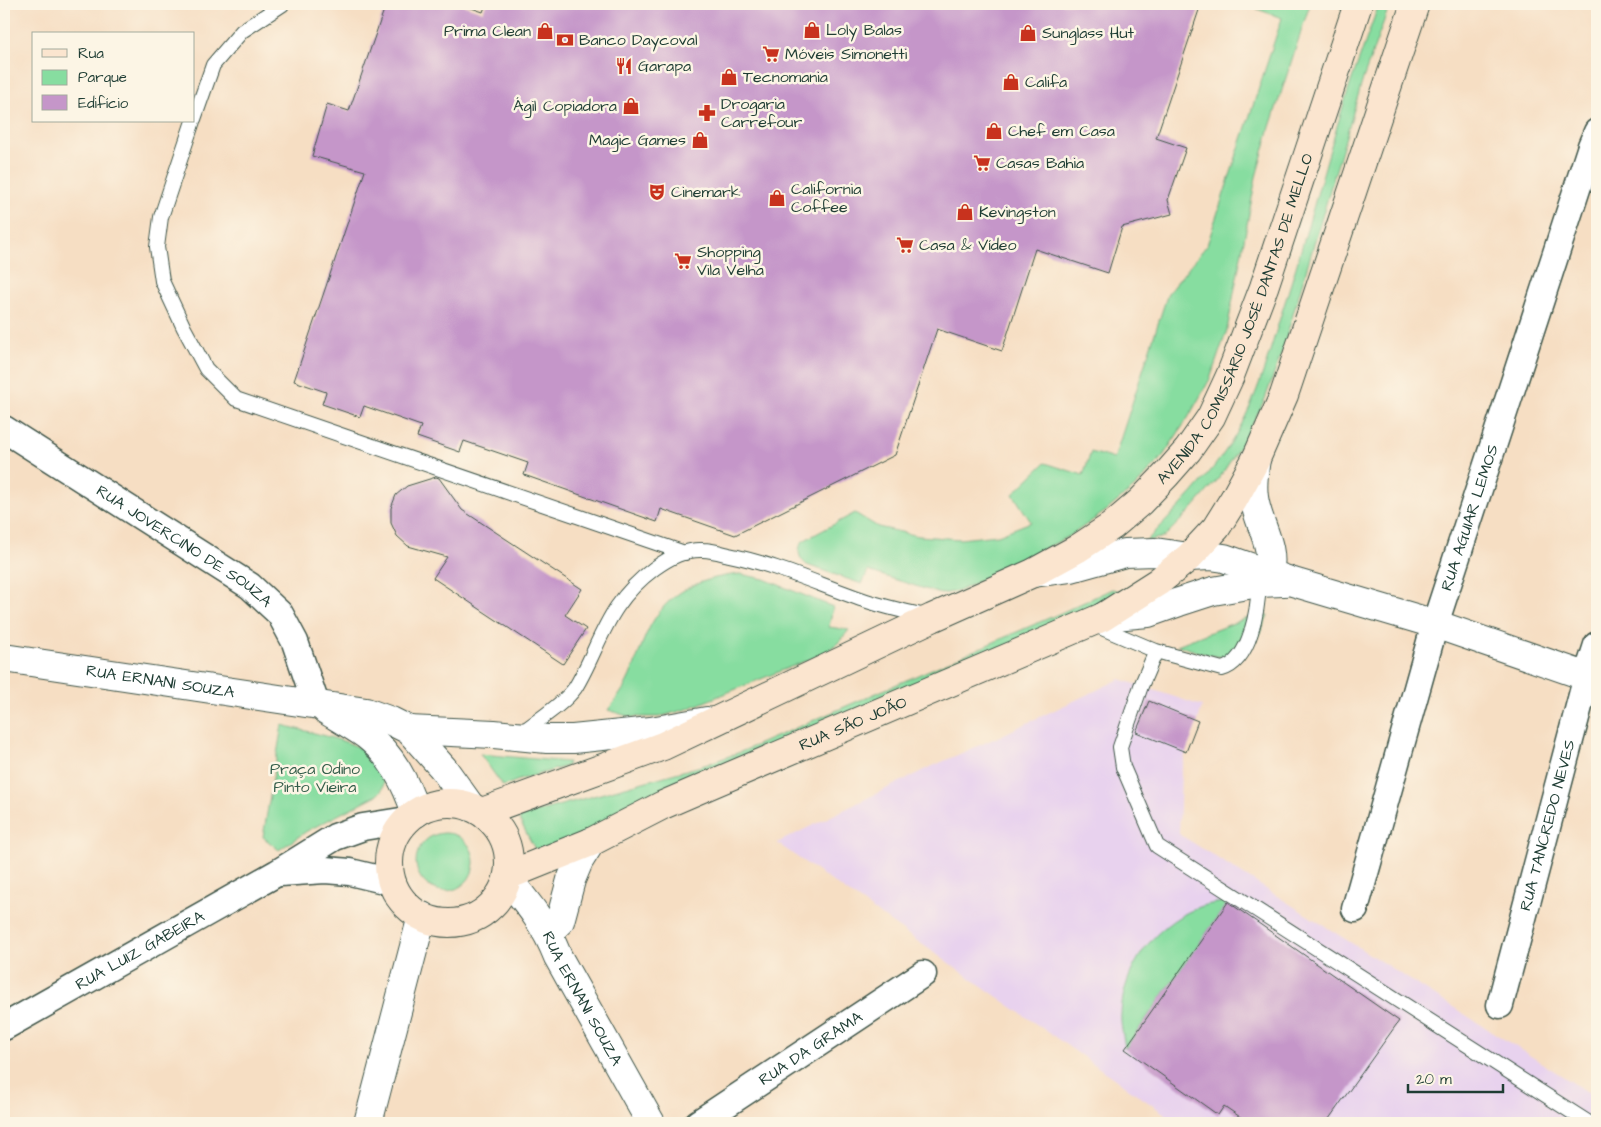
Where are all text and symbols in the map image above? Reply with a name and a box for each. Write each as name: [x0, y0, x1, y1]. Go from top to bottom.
place label: Loly Balas: [826, 19, 902, 42]
place label: Prima Clean: [444, 20, 531, 42]
shop icon: Loly Balas: [802, 20, 822, 40]
shop icon: Prima Clean: [535, 21, 555, 41]
place label: Sunglass Hut: [1042, 22, 1135, 45]
shop icon: Sunglass Hut: [1018, 23, 1038, 43]
place label: Banco Daycoval: [579, 29, 697, 52]
bank icon: Banco Daycoval: [555, 30, 575, 50]
legend: [32, 32, 195, 122]
text: Rua: [78, 43, 104, 64]
place label: Móveis Simonetti: [785, 43, 908, 65]
supermarket icon: Móveis Simonetti: [761, 44, 781, 64]
place label: Garapa: [638, 55, 691, 77]
restaurant icon: Garapa: [614, 56, 634, 76]
place label: Tecnomania: [743, 66, 828, 88]
text: Parque: [78, 67, 127, 88]
shop icon: Tecnomania: [719, 67, 739, 87]
place label: Califa: [1025, 71, 1067, 93]
shop icon: Califa: [1001, 72, 1021, 92]
text: Edifício: [78, 93, 129, 114]
place label: Drogaria Carrefour: [721, 93, 802, 133]
place label: Ágil Copiadora: [513, 95, 617, 118]
shop icon: Ágil Copiadora: [621, 96, 641, 116]
pharmacy icon: Drogaria Carrefour: [697, 103, 717, 123]
place label: Chef em Casa: [1008, 120, 1115, 142]
shop icon: Chef em Casa: [984, 121, 1004, 141]
place label: Magic Games: [589, 129, 686, 152]
shop icon: Magic Games: [690, 130, 710, 150]
street label: AVENIDA COMISSÁRIO JOSÉ DANTAS DE MELLO: [1152, 150, 1319, 489]
place label: Casas Bahia: [996, 152, 1084, 174]
supermarket icon: Casas Bahia: [972, 153, 992, 173]
place label: California Coffee: [791, 178, 861, 218]
place label: Cinemark: [671, 181, 741, 203]
theatre icon: Cinemark: [647, 182, 667, 202]
shop icon: California Coffee: [767, 188, 787, 208]
place label: Kevingston: [979, 201, 1056, 224]
shop icon: Kevingston: [955, 202, 975, 222]
place label: Casa & Vídeo: [919, 234, 1016, 256]
supermarket icon: Casa & Vídeo: [895, 235, 915, 255]
place label: Shopping Vila Velha: [697, 241, 764, 281]
supermarket icon: Shopping Vila Velha: [673, 251, 693, 271]
street label: RUA AGUIAR LEMOS: [1436, 442, 1504, 594]
street label: RUA JOVERCINO DE SOUZA: [92, 480, 277, 612]
street label: RUA ERNANI SOUZA: [85, 659, 236, 703]
street label: RUA SÃO JOÃO: [796, 691, 910, 756]
street label: RUA TANCREDO NEVES: [1514, 737, 1581, 913]
park label: Praça Odino Pinto Vieira: [270, 758, 360, 798]
street label: RUA LUIZ GABEIRA: [71, 905, 208, 995]
street label: RUA ERNANI SOUZA: [537, 927, 628, 1070]
street label: RUA DA GRAMA: [754, 1006, 867, 1091]
scale bar: [1408, 1062, 1504, 1094]
text: 20 m: [1416, 1069, 1452, 1090]

